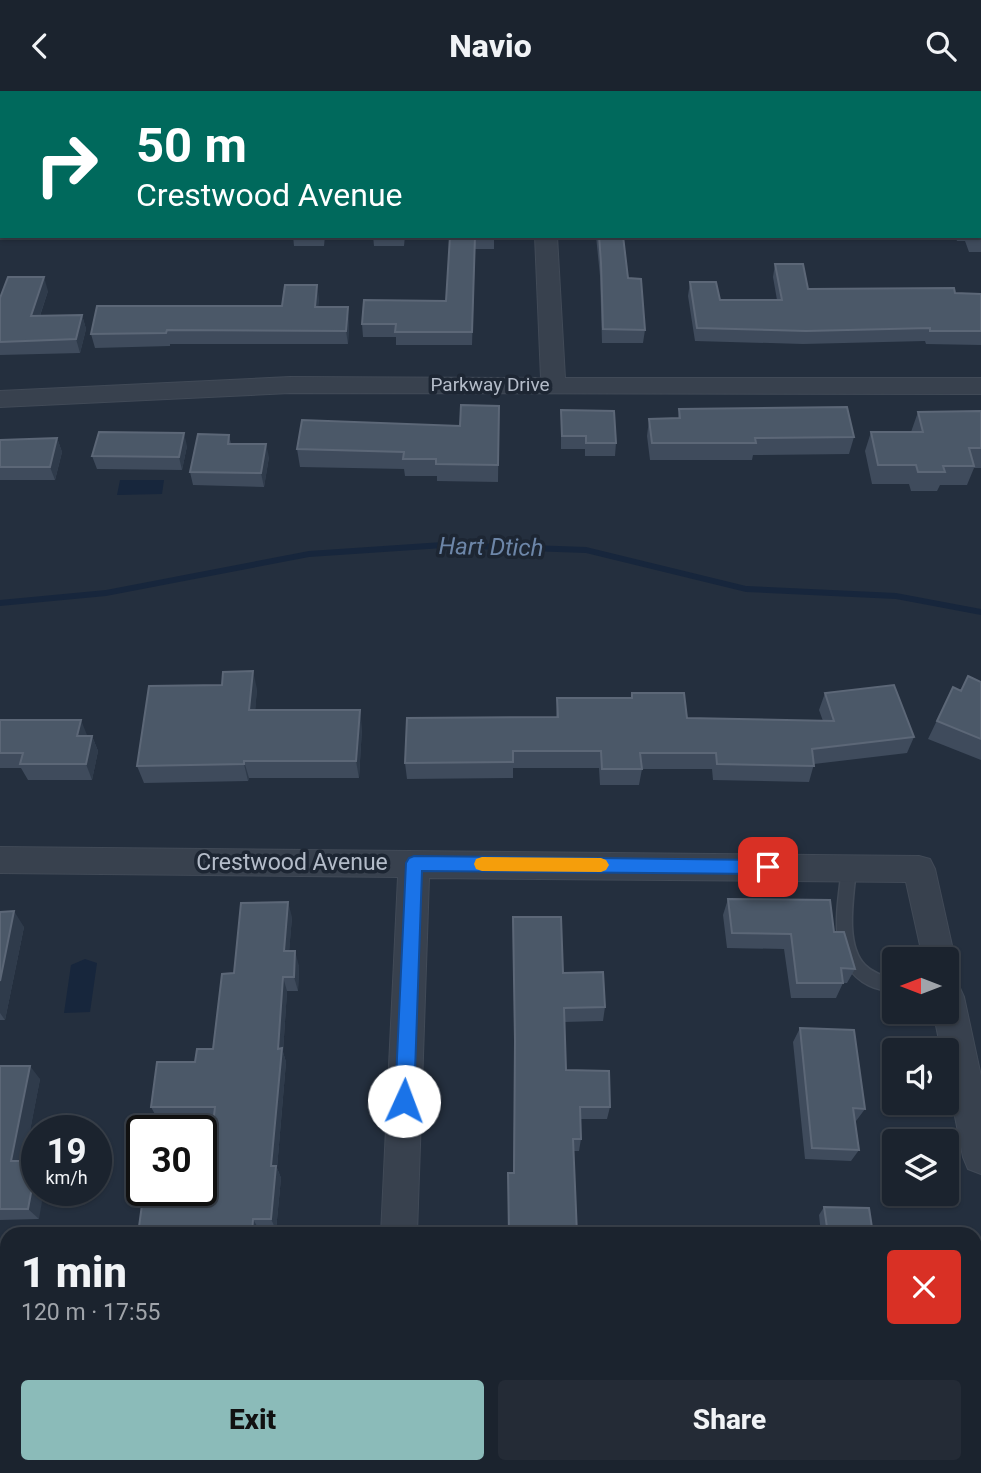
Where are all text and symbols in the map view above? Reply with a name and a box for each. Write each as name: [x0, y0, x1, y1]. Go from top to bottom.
icon: back: [21, 27, 59, 65]
text: Navio: [449, 27, 532, 65]
icon: search: [922, 27, 960, 65]
text: 50 m: [136, 117, 247, 174]
icon: right: [21, 119, 112, 210]
text: Crestwood Avenue: [136, 176, 403, 214]
street label: Parkway Drive: [430, 373, 550, 396]
water label: Hart Dtich: [438, 532, 544, 562]
pin: [738, 837, 798, 897]
icon: arrive: [749, 848, 787, 886]
street label: Crestwood Avenue: [196, 849, 388, 876]
north arrow: [882, 947, 959, 1024]
map controls: [882, 947, 959, 1206]
button: sound: [882, 1038, 959, 1115]
position arrow: [367, 1064, 441, 1138]
speed limit sign: 30: [126, 1115, 217, 1206]
button: layers: [882, 1129, 959, 1206]
text: 19: [46, 1131, 87, 1172]
text: km/h: [45, 1167, 88, 1188]
text: 1 min: [21, 1248, 127, 1297]
button: close: [887, 1250, 961, 1324]
text: 120 m · 17:55: [21, 1299, 160, 1326]
button: Exit: [21, 1380, 484, 1460]
button: Share: [498, 1380, 961, 1460]

